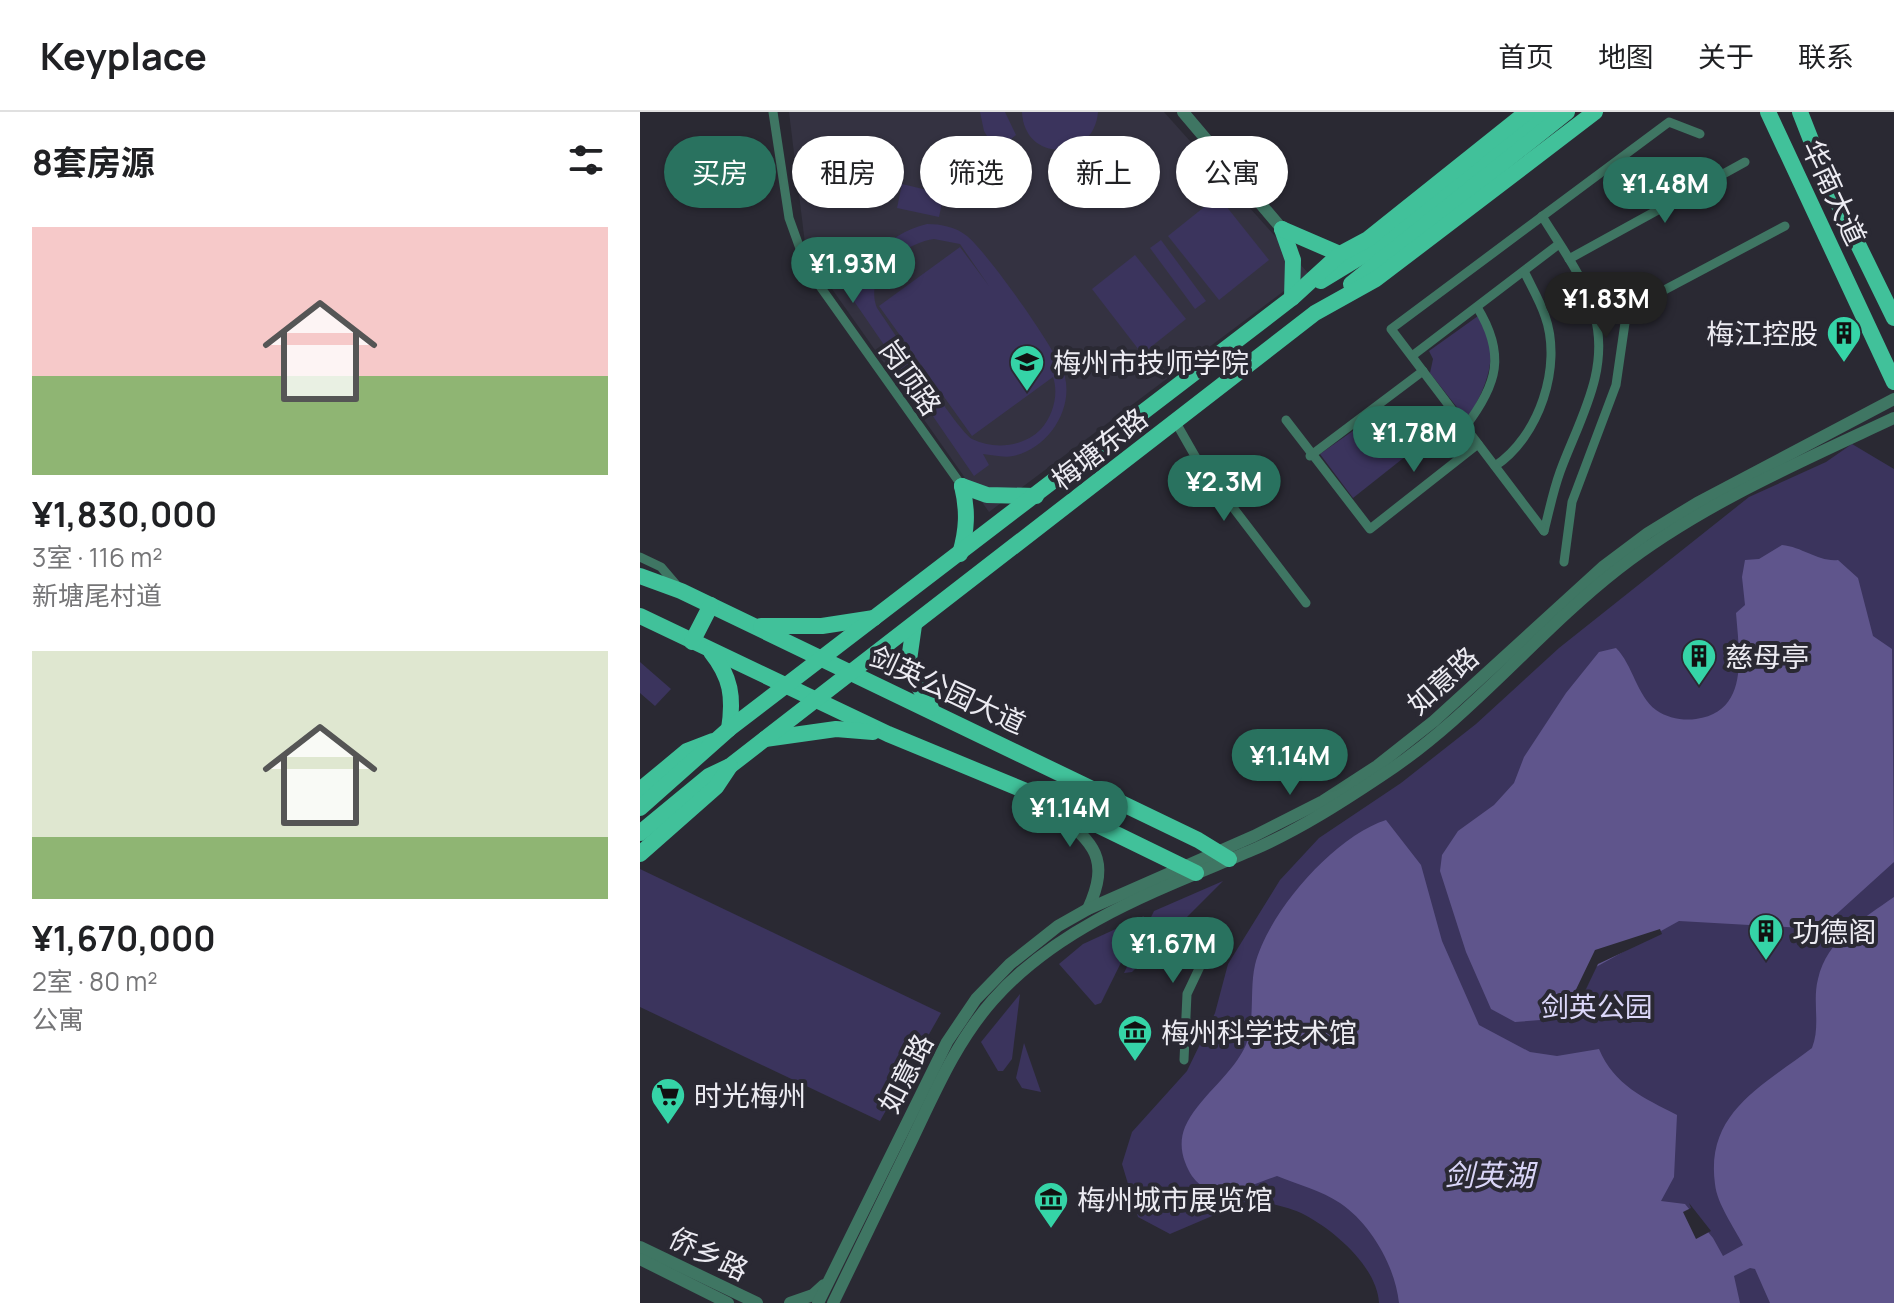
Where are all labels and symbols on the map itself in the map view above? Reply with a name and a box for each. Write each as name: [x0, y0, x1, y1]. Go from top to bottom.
street label: 华南大道: [1794, 133, 1876, 251]
pin: ¥1.48M: [1600, 157, 1730, 225]
pin: ¥1.93M: [788, 237, 918, 305]
pin: ¥1.83M: [1541, 272, 1671, 340]
place label: 梅江控股: [1706, 314, 1818, 352]
building icon: 梅江控股: [1825, 314, 1863, 364]
street label: 岗顶路: [871, 332, 951, 422]
school or university icon: 梅州市技师学院: [1008, 343, 1046, 393]
place label: 梅州市技师学院: [1053, 343, 1249, 381]
street label: 梅塘东路: [1043, 399, 1155, 497]
pin: ¥1.78M: [1349, 406, 1479, 474]
pin: ¥2.3M: [1168, 455, 1280, 523]
street label: 剑英公园大道: [864, 636, 1032, 742]
building icon: 慈母亭: [1680, 637, 1718, 687]
place label: 慈母亭: [1725, 637, 1809, 675]
street label: 如意路: [1398, 638, 1486, 722]
pin: ¥1.14M: [1225, 729, 1355, 797]
pin: ¥1.14M: [1005, 781, 1135, 849]
building icon: 功德阁: [1747, 912, 1785, 962]
place label: 功德阁: [1792, 912, 1876, 950]
pin: ¥1.67M: [1108, 917, 1238, 985]
park label: 剑英公园: [1541, 987, 1653, 1025]
museum icon: 梅州科学技术馆: [1116, 1013, 1154, 1063]
place label: 梅州科学技术馆: [1161, 1013, 1357, 1051]
street label: 如意路: [869, 1027, 941, 1119]
supermarket icon: 时光梅州: [649, 1076, 687, 1126]
place label: 时光梅州: [694, 1076, 806, 1114]
water label: 剑英湖: [1444, 1154, 1538, 1195]
museum icon: 梅州城市展览馆: [1032, 1180, 1070, 1230]
place label: 梅州城市展览馆: [1077, 1180, 1273, 1218]
street label: 侨乡路: [663, 1218, 755, 1288]

